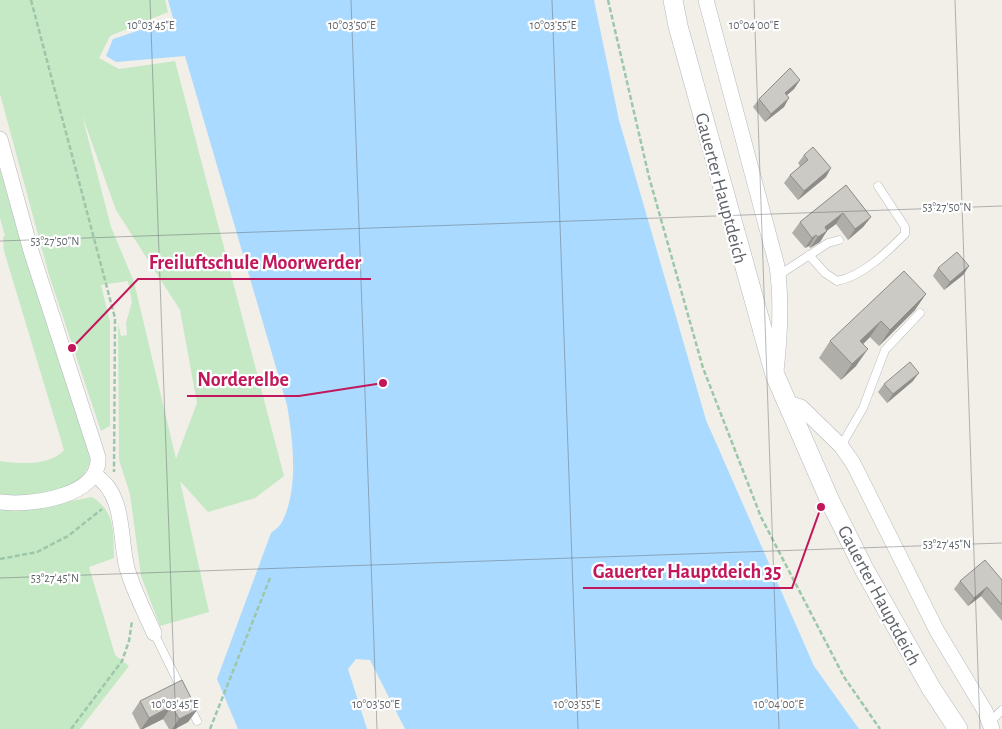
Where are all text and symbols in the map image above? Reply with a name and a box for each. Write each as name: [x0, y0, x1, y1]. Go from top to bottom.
text: 10°03'45"E: [127, 19, 175, 31]
text: 10°03'50"E: [328, 19, 376, 31]
text: 10°03'55"E: [530, 19, 576, 31]
text: 10°04'00"E: [729, 19, 779, 31]
street label: Gauerter Hauptdeich: [691, 111, 750, 266]
text: 53°27'50"N: [923, 201, 971, 213]
text: 53°27'50"N: [31, 235, 79, 247]
callout: Freiluftschule Moorwerder: [138, 244, 371, 279]
text: Freiluftschule Moorwerder: [149, 253, 361, 273]
callout: Norderelbe: [187, 361, 299, 396]
text: Norderelbe: [197, 370, 289, 390]
street label: Gauerter Hauptdeich: [834, 523, 924, 669]
text: 53°27'45"N: [923, 538, 971, 550]
callout: Gauerter Hauptdeich 35: [583, 553, 792, 588]
text: Gauerter Hauptdeich 35: [593, 562, 781, 582]
text: 53°27'45"N: [31, 572, 79, 584]
text: 10°03'45"E: [151, 698, 199, 710]
text: 10°03'50"E: [352, 698, 400, 710]
text: 10°03'55"E: [554, 698, 600, 710]
text: 10°04'00"E: [754, 698, 804, 710]

